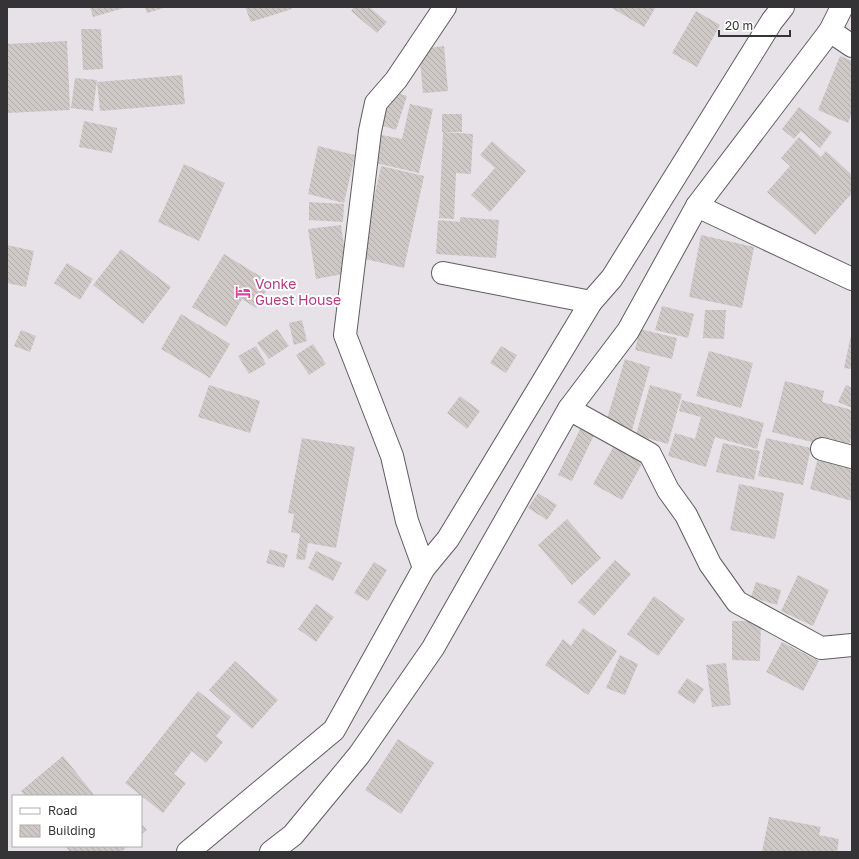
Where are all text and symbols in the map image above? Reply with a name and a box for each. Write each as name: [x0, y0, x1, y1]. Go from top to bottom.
scale bar: [719, 12, 790, 38]
text: 20 m: [725, 18, 753, 33]
place label: Vonke Guest House: [255, 275, 341, 308]
hotel icon: Vonke Guest House: [234, 283, 252, 301]
legend: [12, 795, 142, 847]
text: Road: [48, 803, 77, 818]
text: Building: [48, 823, 96, 838]

